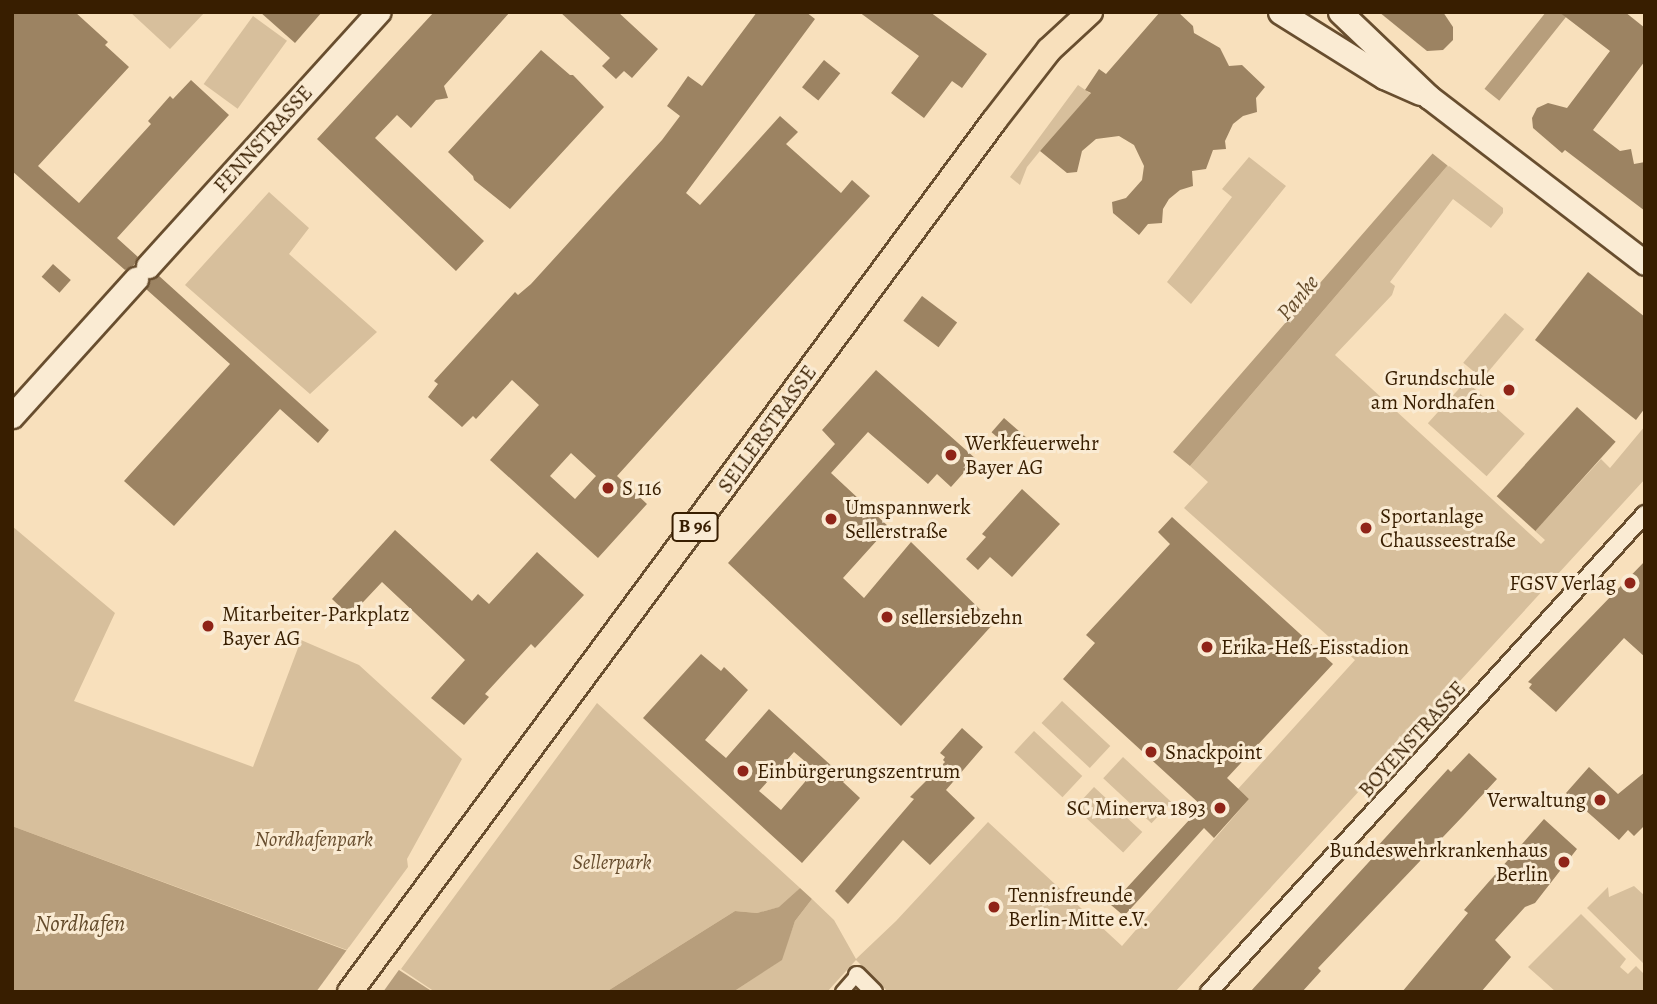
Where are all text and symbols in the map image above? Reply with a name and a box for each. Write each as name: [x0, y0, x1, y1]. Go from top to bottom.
street label: FENNSTRASSE: [208, 80, 318, 198]
water label: Panke: [1271, 270, 1325, 326]
street label: SELLERSTRASSE: [712, 360, 822, 498]
place label: Grundschule am Nordhafen: [1371, 365, 1495, 415]
marker: Grundschule am Nordhafen: [1501, 382, 1517, 398]
place label: Werkfeuerwehr Bayer AG: [965, 430, 1099, 480]
marker: Werkfeuerwehr Bayer AG: [943, 447, 959, 463]
place label: S 116: [622, 475, 661, 501]
marker: S 116: [600, 480, 616, 496]
place label: Umspannwerk Sellerstraße: [845, 494, 971, 544]
place label: Sportanlage Chausseestraße: [1380, 503, 1516, 553]
marker: Umspannwerk Sellerstraße: [823, 511, 839, 527]
road number: B 96: [670, 512, 720, 542]
marker: Sportanlage Chausseestraße: [1358, 520, 1374, 536]
place label: FGSV Verlag: [1509, 570, 1616, 596]
marker: FGSV Verlag: [1622, 575, 1638, 591]
place label: Mitarbeiter-Parkplatz Bayer AG: [222, 601, 410, 651]
place label: sellersiebzehn: [901, 604, 1023, 630]
marker: sellersiebzehn: [879, 609, 895, 625]
marker: Mitarbeiter-Parkplatz Bayer AG: [200, 618, 216, 634]
place label: Erika-Heß-Eisstadion: [1221, 634, 1409, 660]
marker: Erika-Heß-Eisstadion: [1199, 639, 1215, 655]
street label: BOYENSTRASSE: [1353, 676, 1471, 802]
place label: Snackpoint: [1165, 739, 1262, 765]
marker: Snackpoint: [1143, 744, 1159, 760]
place label: Einbürgerungszentrum: [757, 758, 960, 784]
marker: Einbürgerungszentrum: [735, 763, 751, 779]
place label: Verwaltung: [1487, 787, 1586, 813]
marker: Verwaltung: [1592, 792, 1608, 808]
place label: SC Minerva 1893: [1066, 795, 1206, 821]
marker: SC Minerva 1893: [1212, 800, 1228, 816]
park label: Nordhafenpark: [255, 826, 373, 852]
place label: Bundeswehrkrankenhaus Berlin: [1329, 837, 1548, 887]
park label: Sellerpark: [572, 849, 652, 875]
marker: Bundeswehrkrankenhaus Berlin: [1554, 852, 1574, 872]
place label: Tennisfreunde Berlin-Mitte e.V.: [1008, 882, 1149, 932]
marker: Tennisfreunde Berlin-Mitte e.V.: [986, 899, 1002, 915]
water label: Nordhafen: [35, 910, 125, 938]

